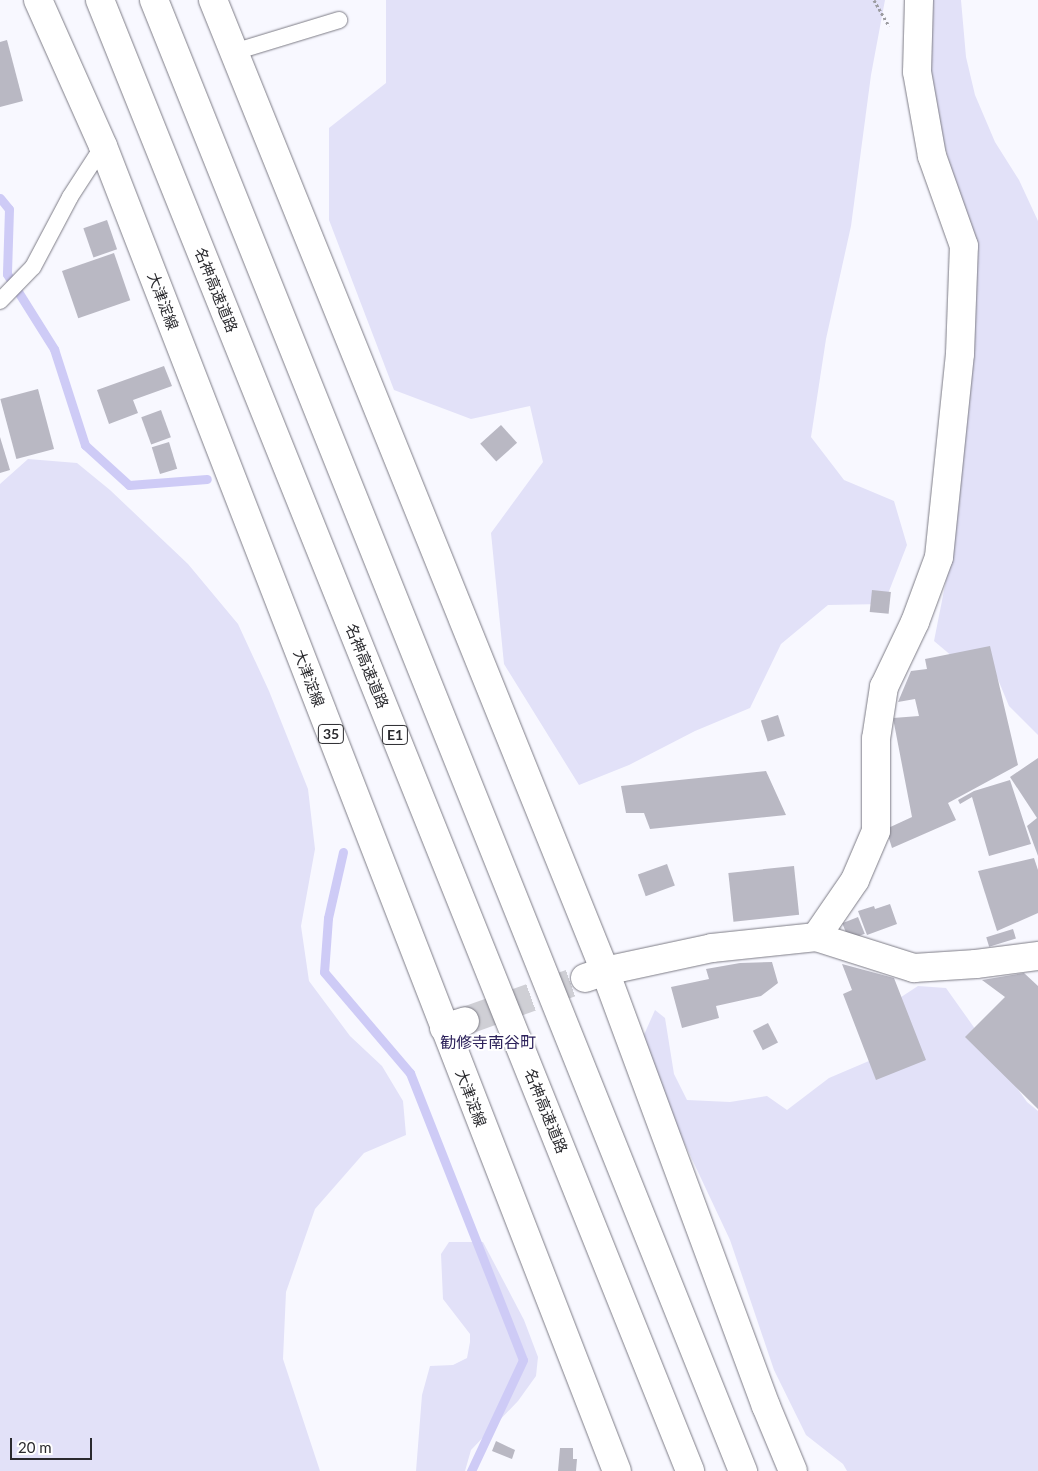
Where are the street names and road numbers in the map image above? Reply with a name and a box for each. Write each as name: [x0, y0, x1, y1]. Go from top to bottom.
street label: 名神高速道路: [191, 245, 241, 335]
street label: 大津淀線: [144, 270, 182, 332]
street label: 名神高速道路: [342, 621, 392, 711]
street label: 大津淀線: [290, 647, 328, 709]
road number: 35: [317, 722, 345, 746]
road number: E1: [381, 724, 409, 746]
street label: 名神高速道路: [521, 1066, 571, 1156]
street label: 大津淀線: [452, 1067, 490, 1129]

